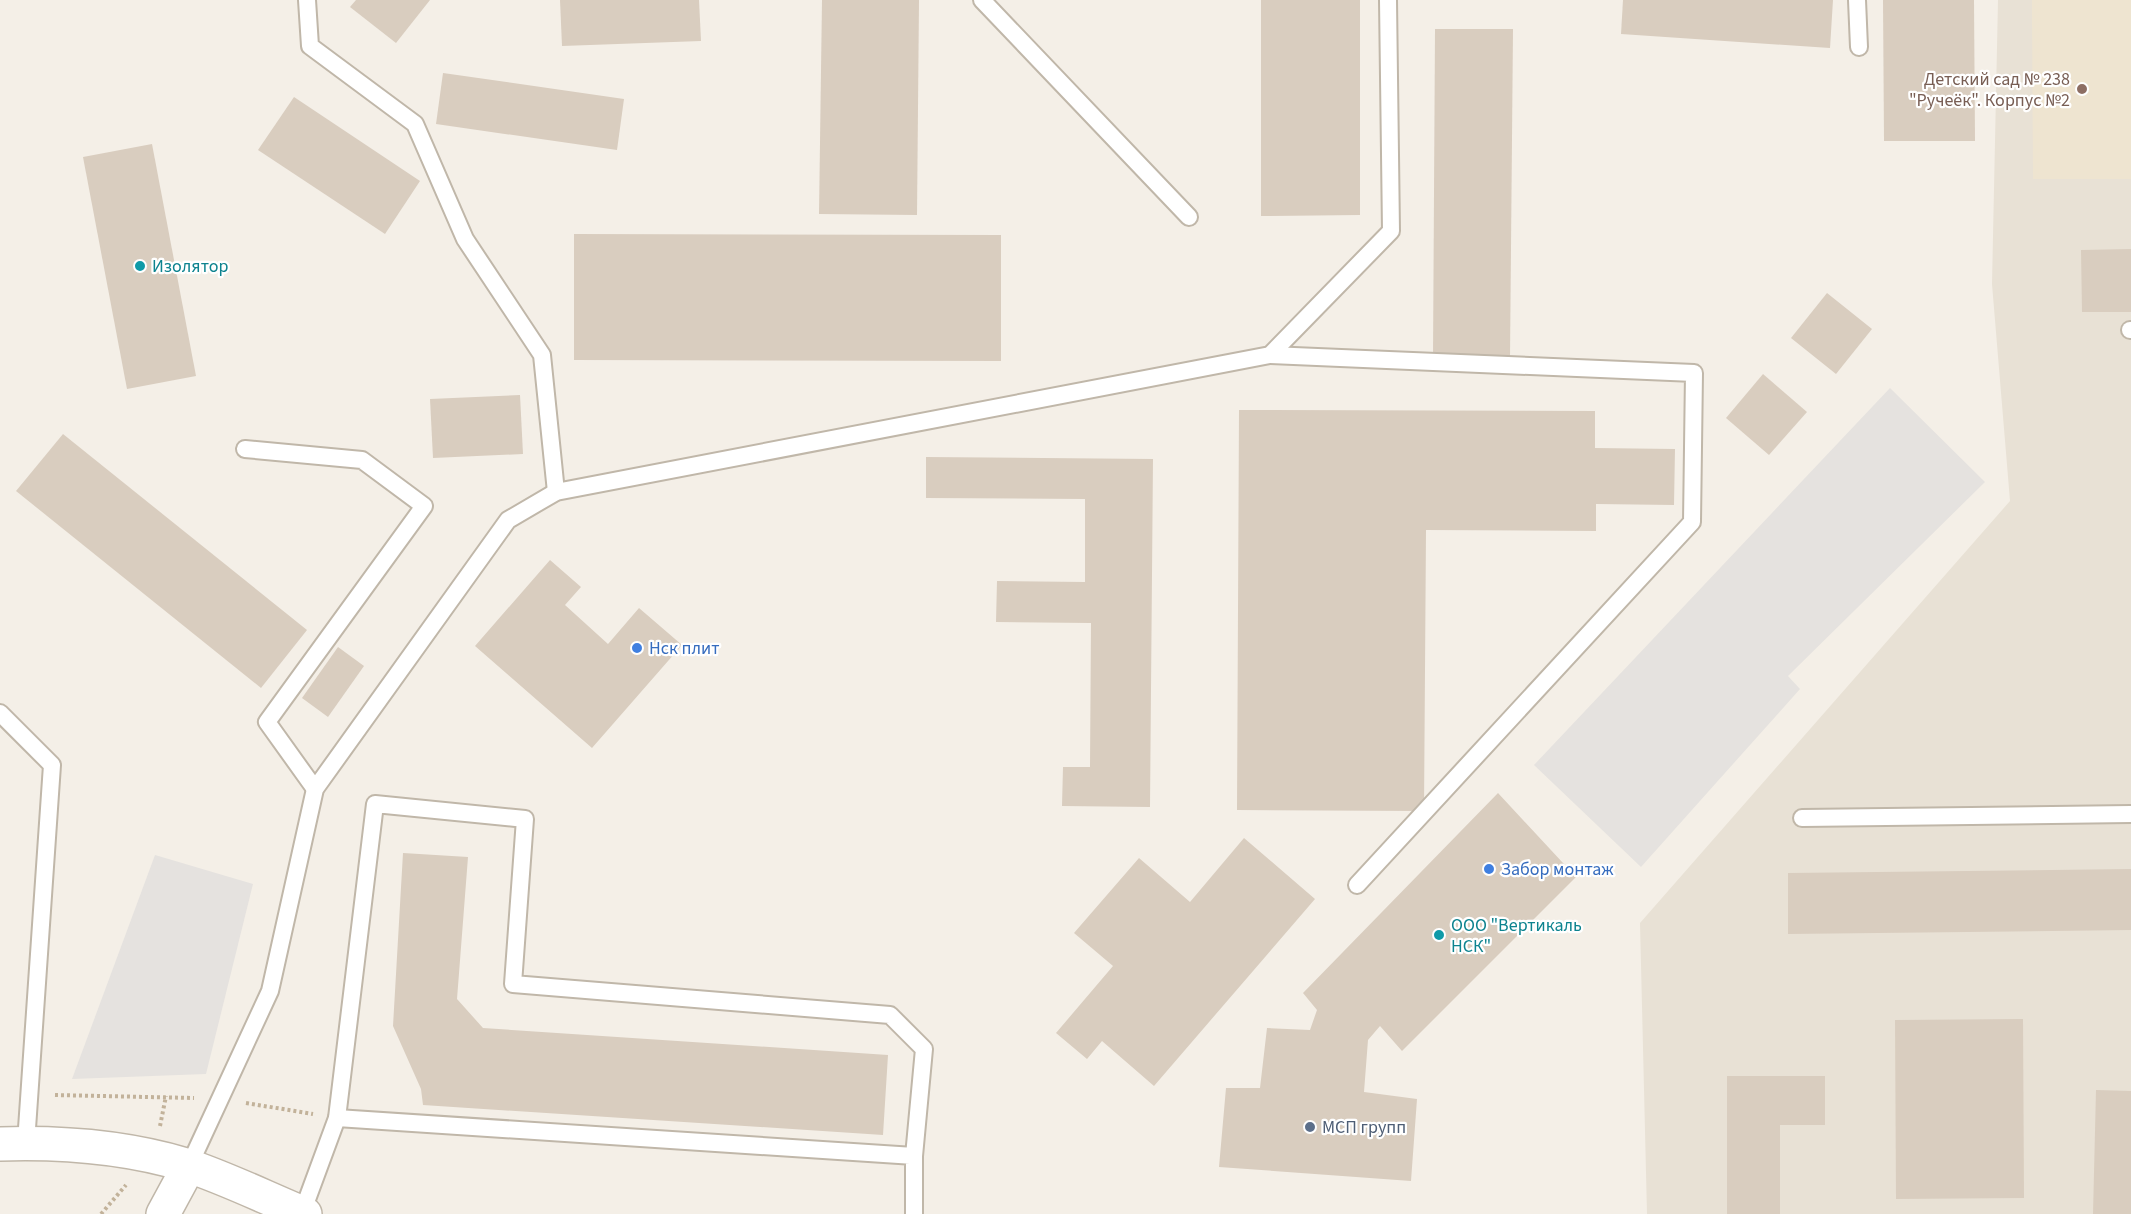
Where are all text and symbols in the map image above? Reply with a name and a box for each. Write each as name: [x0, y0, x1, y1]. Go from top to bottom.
place label: Детский сад № 238 "Ручеёк". Корпус №2: [1909, 67, 2070, 113]
marker: Детский сад № 238 "Ручеёк". Корпус №2: [2075, 82, 2089, 96]
place label: Изолятор: [152, 254, 228, 279]
marker: Изолятор: [133, 259, 147, 273]
place label: Нск плит: [649, 636, 719, 661]
marker: Нск плит: [630, 641, 644, 655]
place label: Забор монтаж: [1501, 857, 1614, 882]
marker: Забор монтаж: [1482, 862, 1496, 876]
place label: ООО "Вертикаль НСК": [1451, 913, 1582, 959]
marker: ООО "Вертикаль НСК": [1432, 928, 1446, 942]
place label: МСП групп: [1322, 1115, 1406, 1140]
marker: МСП групп: [1303, 1120, 1317, 1134]

